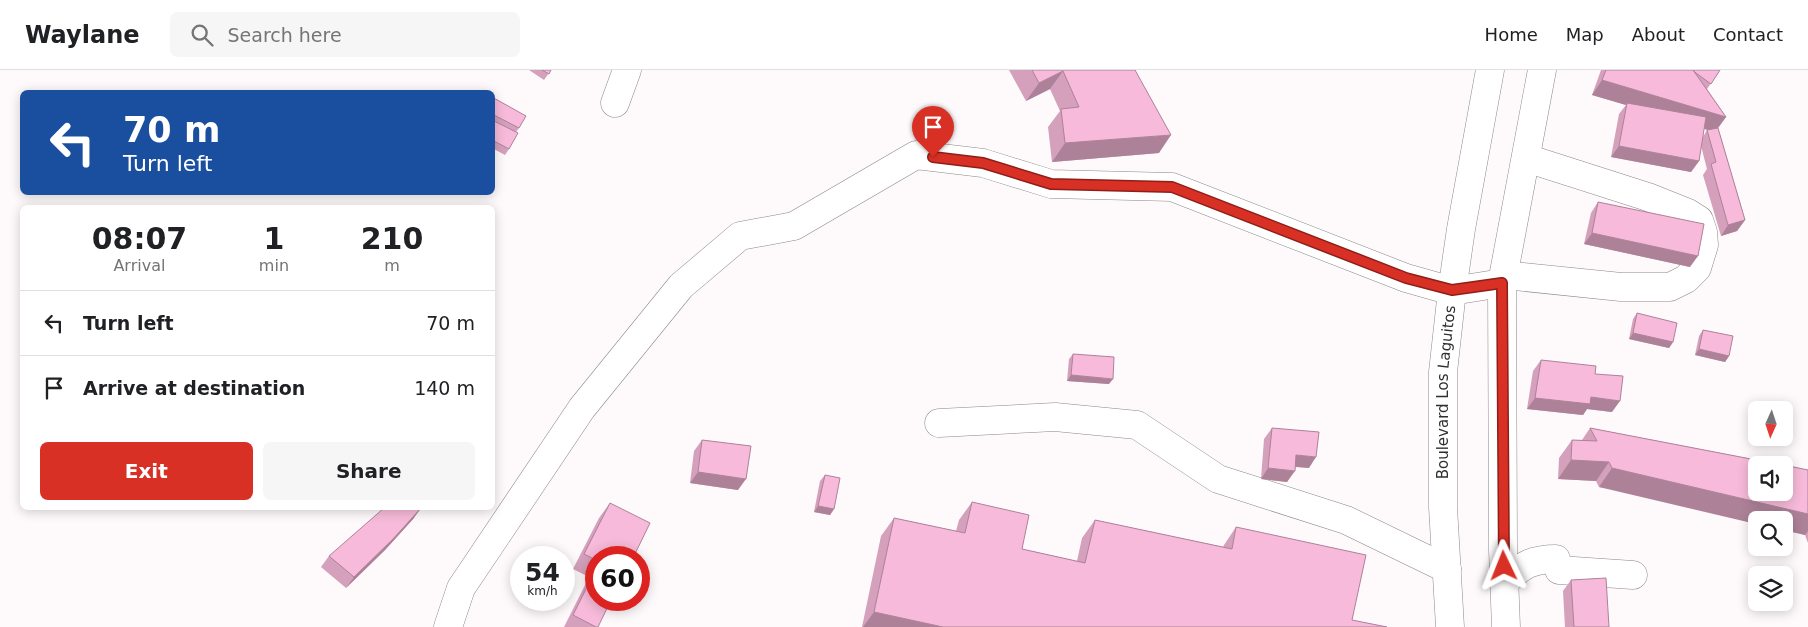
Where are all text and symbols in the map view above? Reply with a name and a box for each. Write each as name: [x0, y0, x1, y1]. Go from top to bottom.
search box: [170, 12, 520, 57]
text: Waylane: [25, 21, 140, 49]
icon: search: [188, 21, 216, 49]
text: Search here: [228, 24, 342, 46]
text: Home: [1485, 24, 1538, 45]
text: Map: [1566, 24, 1604, 45]
text: About: [1632, 24, 1685, 45]
text: Contact: [1713, 24, 1783, 45]
pin: [912, 106, 954, 157]
icon: left: [40, 110, 105, 175]
text: 70 m: [123, 110, 220, 150]
icon: arrive: [919, 113, 947, 141]
text: Turn left: [123, 151, 212, 176]
text: 08:07: [92, 221, 187, 256]
text: 1: [263, 221, 284, 256]
text: 210: [361, 221, 423, 256]
text: Arrival: [113, 256, 165, 275]
text: min: [259, 256, 289, 275]
text: m: [384, 256, 400, 275]
street label: Boulevard Los Laguitos: [1434, 304, 1459, 479]
icon: left: [40, 309, 68, 337]
text: Turn left: [83, 312, 174, 334]
text: 70 m: [426, 312, 475, 334]
icon: arrive: [40, 374, 68, 402]
text: Arrive at destination: [83, 377, 305, 399]
text: 140 m: [414, 377, 475, 399]
north arrow: [1748, 401, 1792, 446]
map controls: [1748, 401, 1793, 611]
button: Exit: [40, 442, 253, 500]
button: Share: [263, 442, 475, 500]
button: sound: [1748, 456, 1793, 501]
button: search: [1748, 511, 1793, 556]
position arrow: [1477, 539, 1529, 591]
speed limit sign: 60: [585, 546, 650, 611]
text: 54: [525, 558, 560, 587]
button: layers: [1748, 566, 1793, 611]
text: km/h: [527, 584, 558, 598]

